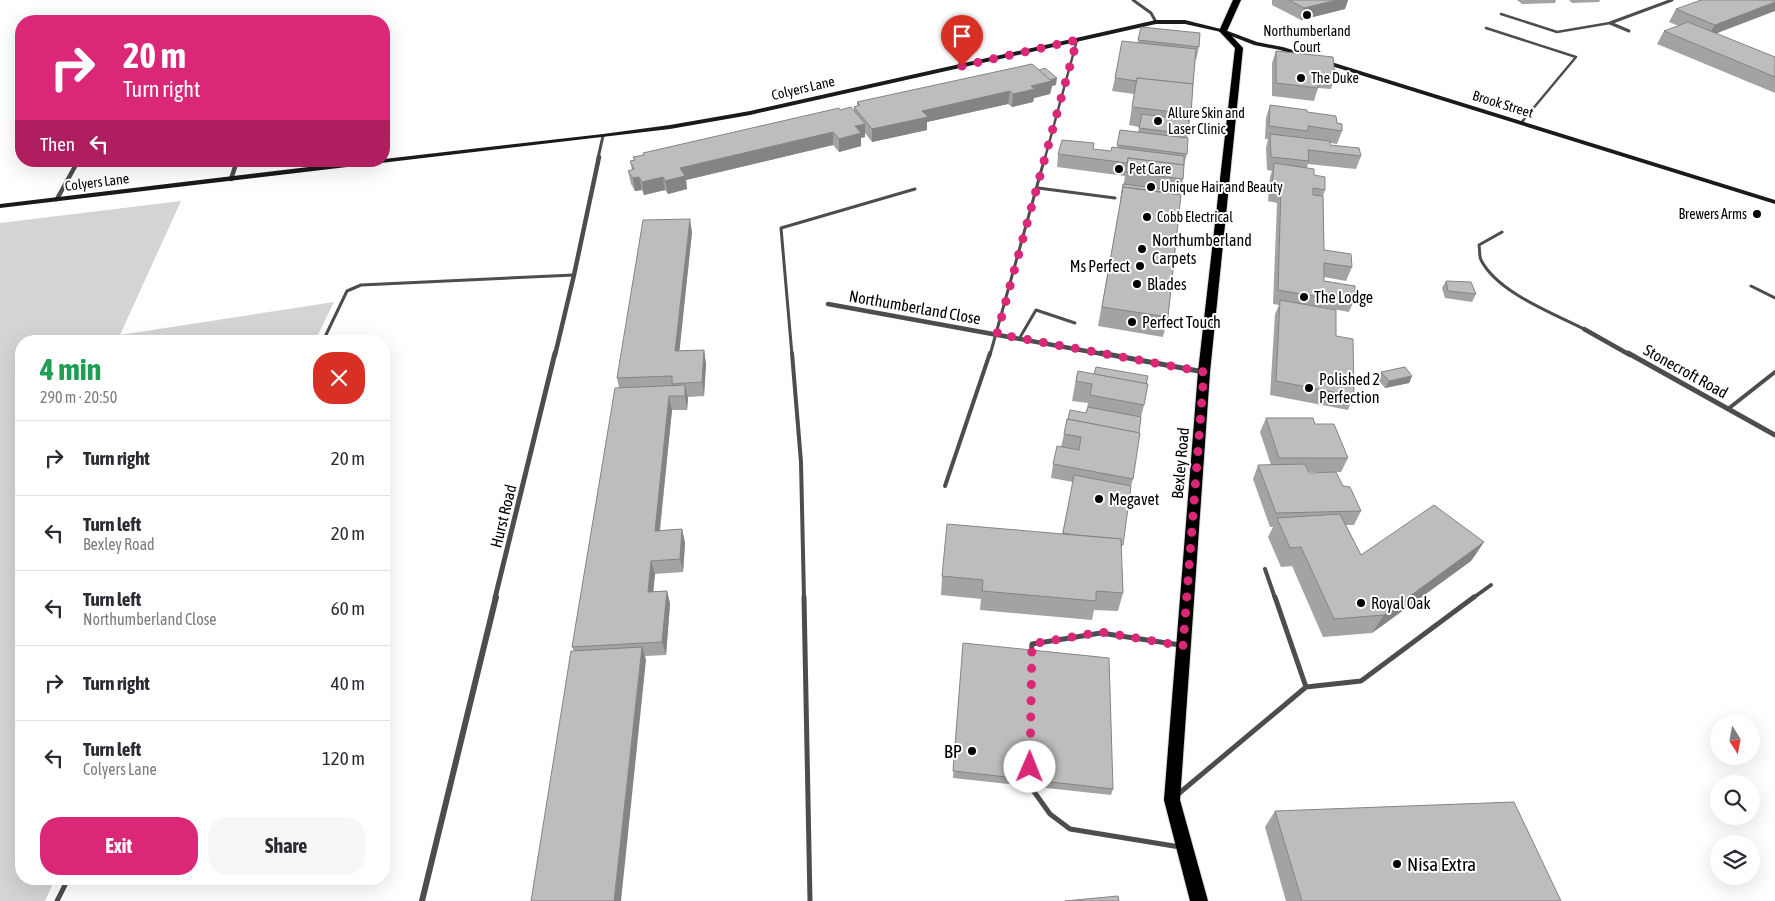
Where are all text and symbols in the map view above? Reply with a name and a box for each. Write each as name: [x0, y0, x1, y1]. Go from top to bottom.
marker: Northumberland Court: [1301, 9, 1313, 21]
pin: [941, 15, 983, 66]
icon: arrive: [948, 22, 976, 50]
place label: Northumberland Court: [1263, 23, 1351, 55]
icon: right: [40, 35, 105, 100]
text: 20 m: [123, 35, 186, 75]
place label: The Duke: [1311, 70, 1359, 86]
marker: The Duke: [1295, 72, 1307, 84]
street label: Colyers Lane: [770, 73, 836, 103]
text: Turn right: [123, 76, 200, 102]
street label: Brook Street: [1471, 87, 1535, 121]
place label: Allure Skin and Laser Clinic: [1168, 105, 1245, 137]
marker: Allure Skin and Laser Clinic: [1152, 115, 1164, 127]
icon: left: [85, 130, 113, 158]
text: Then: [40, 133, 75, 155]
place label: Pet Care: [1129, 161, 1171, 177]
marker: Pet Care: [1113, 163, 1125, 175]
street label: Colyers Lane: [64, 170, 130, 194]
place label: Unique Hair and Beauty: [1161, 179, 1283, 195]
marker: Unique Hair and Beauty: [1145, 181, 1157, 193]
place label: Brewers Arms: [1678, 206, 1747, 222]
marker: Brewers Arms: [1751, 208, 1763, 220]
place label: Cobb Electrical: [1157, 209, 1233, 225]
marker: Cobb Electrical: [1141, 211, 1153, 223]
place label: Northumberland Carpets: [1152, 231, 1252, 268]
marker: Northumberland Carpets: [1136, 243, 1148, 255]
place label: Ms Perfect: [1070, 257, 1130, 275]
marker: Ms Perfect: [1134, 260, 1146, 272]
place label: Blades: [1147, 275, 1187, 293]
marker: Blades: [1131, 278, 1143, 290]
street label: Northumberland Close: [848, 287, 982, 327]
place label: The Lodge: [1314, 288, 1373, 307]
marker: The Lodge: [1298, 291, 1310, 303]
place label: Perfect Touch: [1142, 313, 1221, 331]
marker: Perfect Touch: [1126, 316, 1138, 328]
street label: Stonecroft Road: [1641, 340, 1731, 402]
text: 4 min: [40, 352, 101, 386]
button: close: [313, 352, 365, 404]
place label: Polished 2 Perfection: [1319, 370, 1380, 406]
marker: Polished 2 Perfection: [1303, 382, 1315, 394]
text: 290 m · 20:50: [40, 388, 117, 406]
street label: Bexley Road: [1168, 427, 1193, 500]
icon: right: [40, 444, 68, 472]
text: Turn right: [83, 447, 150, 469]
text: 20 m: [331, 447, 365, 469]
street label: Hurst Road: [486, 482, 520, 550]
place label: Megavet: [1109, 490, 1160, 509]
marker: Megavet: [1093, 493, 1105, 505]
text: Turn left: [83, 513, 141, 535]
icon: left: [40, 519, 68, 547]
text: 20 m: [331, 522, 365, 544]
text: Bexley Road: [83, 535, 155, 553]
text: Turn left: [83, 588, 141, 610]
icon: left: [40, 594, 68, 622]
place label: Royal Oak: [1371, 594, 1431, 613]
text: 60 m: [331, 597, 365, 619]
marker: Royal Oak: [1355, 597, 1367, 609]
text: Northumberland Close: [83, 610, 217, 628]
icon: right: [40, 669, 68, 697]
text: Turn right: [83, 672, 150, 694]
text: 40 m: [331, 672, 365, 694]
north arrow: [1710, 715, 1760, 765]
map controls: [1710, 715, 1760, 885]
text: Turn left: [83, 738, 141, 760]
place label: BP: [944, 740, 962, 762]
position arrow: [1003, 740, 1055, 792]
icon: left: [40, 744, 68, 772]
marker: BP: [966, 745, 978, 757]
text: 120 m: [322, 747, 365, 769]
text: Colyers Lane: [83, 760, 157, 778]
button: search: [1710, 775, 1760, 825]
button: Exit: [40, 817, 198, 875]
button: Share: [208, 817, 365, 875]
button: layers: [1710, 835, 1760, 885]
place label: Nisa Extra: [1407, 853, 1476, 875]
marker: Nisa Extra: [1391, 858, 1403, 870]

